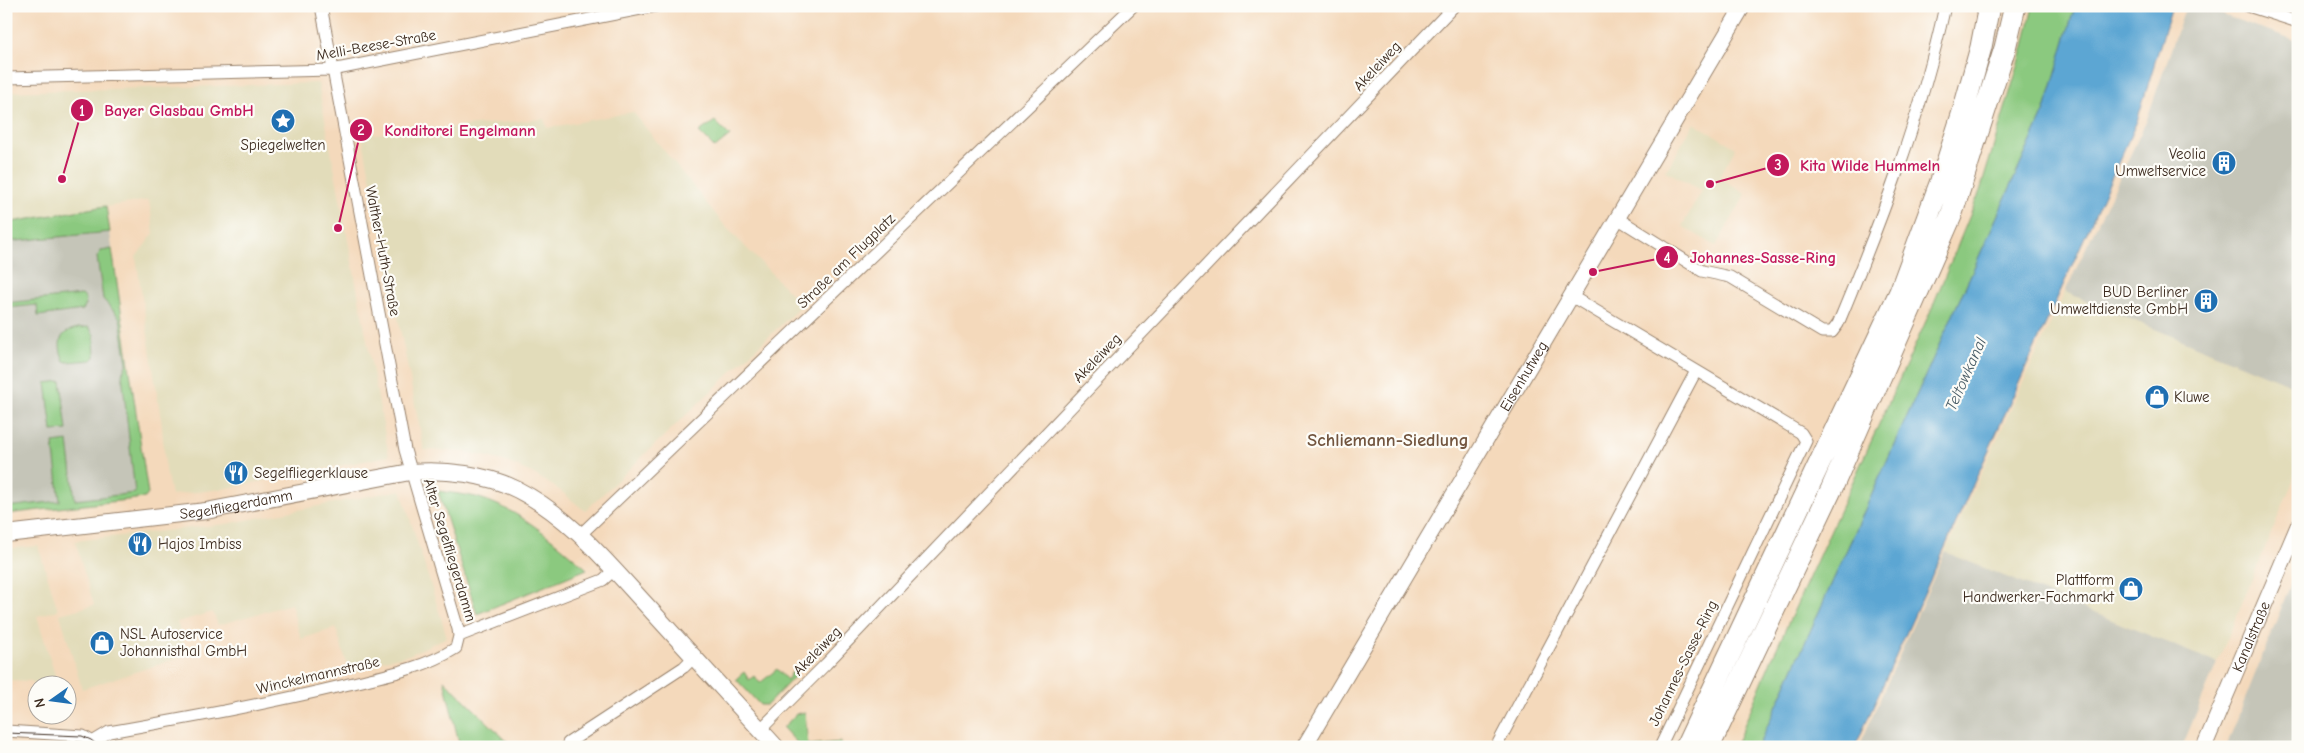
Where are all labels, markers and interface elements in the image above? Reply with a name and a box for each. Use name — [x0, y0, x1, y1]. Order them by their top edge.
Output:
street label: Melli-Beese-Straße — [315, 25, 438, 64]
street label: Akeleiweg — [1349, 37, 1405, 95]
callout: Bayer Glasbau GmbH — [69, 95, 264, 126]
text: 1 — [79, 102, 85, 120]
text: Bayer Glasbau GmbH — [104, 102, 254, 120]
place icon: Spiegelwelten — [270, 108, 296, 134]
callout: Konditorei Engelmann — [349, 115, 545, 146]
text: 2 — [357, 121, 365, 139]
text: Konditorei Engelmann — [384, 122, 536, 140]
place label: Spiegelwelten — [240, 136, 326, 154]
place label: Veolia Umweltservice — [2115, 145, 2206, 180]
callout: Kita Wilde Hummeln — [1765, 149, 1950, 180]
building icon: Veolia Umweltservice — [2211, 150, 2237, 176]
text: 3 — [1774, 156, 1782, 174]
text: Kita Wilde Hummeln — [1800, 157, 1940, 175]
street label: Walther-Huth-Straße — [362, 184, 405, 318]
street label: Straße am Flugplatz — [793, 209, 899, 312]
callout: Johannes-Sasse-Ring — [1654, 242, 1846, 273]
text: 4 — [1663, 249, 1671, 267]
text: Johannes-Sasse-Ring — [1690, 249, 1836, 267]
place label: BUD Berliner Umweltdienste GmbH — [2050, 283, 2188, 318]
building icon: BUD Berliner Umweltdienste GmbH — [2193, 288, 2219, 314]
street label: Akeleiweg — [1069, 330, 1125, 386]
water label: Teltowkanal — [1942, 335, 1990, 414]
street label: Eisenhutweg — [1496, 338, 1551, 415]
shop icon: Kluwe — [2144, 384, 2170, 410]
place label: Kluwe — [2174, 388, 2210, 406]
district label: Schliemann-Siedlung — [1307, 430, 1469, 451]
restaurant icon: Segelfliegerklause — [223, 460, 249, 486]
place label: Segelfliegerklause — [254, 464, 369, 482]
street label: Alter Segelfliegerdamm — [420, 476, 480, 624]
street label: Segelfliegerdamm — [179, 486, 294, 523]
restaurant icon: Hajos Imbiss — [127, 531, 153, 557]
place label: Hajos Imbiss — [158, 535, 241, 553]
place label: Plattform Handwerker-Fachmarkt — [1963, 571, 2115, 606]
shop icon: Plattform Handwerker-Fachmarkt — [2118, 576, 2144, 602]
street label: Johannes-Sasse-Ring — [1645, 597, 1721, 729]
street label: Kanalstraße — [2228, 598, 2274, 675]
street label: Akeleiweg — [789, 623, 845, 679]
place label: NSL Autoservice Johannisthal GmbH — [120, 625, 247, 660]
shop icon: NSL Autoservice Johannisthal GmbH — [89, 630, 115, 656]
street label: Winckelmannstraße — [255, 652, 382, 698]
north arrow — [28, 676, 78, 726]
text: N — [31, 697, 49, 710]

